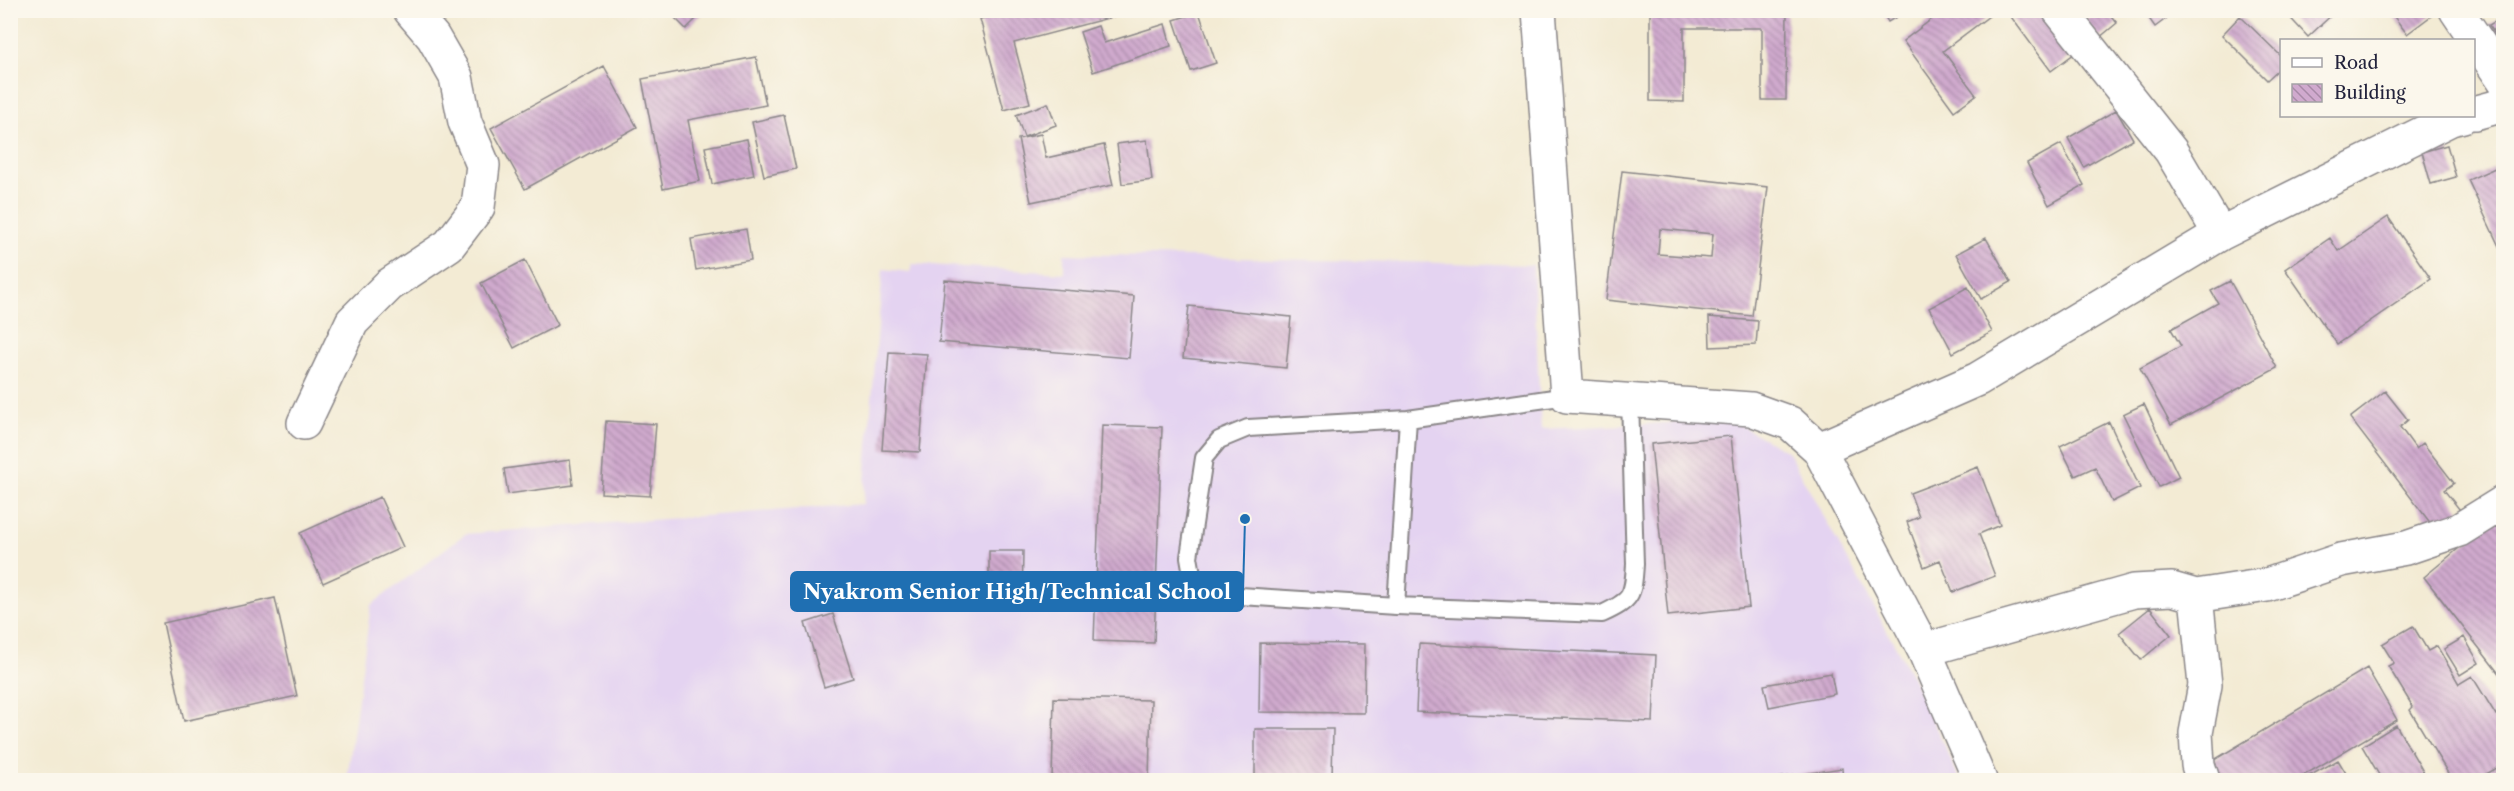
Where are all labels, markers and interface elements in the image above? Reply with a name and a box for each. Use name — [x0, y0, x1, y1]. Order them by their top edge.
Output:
legend — [2280, 39, 2475, 117]
text: Road — [2334, 52, 2379, 74]
text: Building — [2334, 82, 2406, 104]
callout: Nyakrom Senior High/Technical School — [791, 572, 1243, 611]
text: Nyakrom Senior High/Technical School — [803, 579, 1231, 604]

